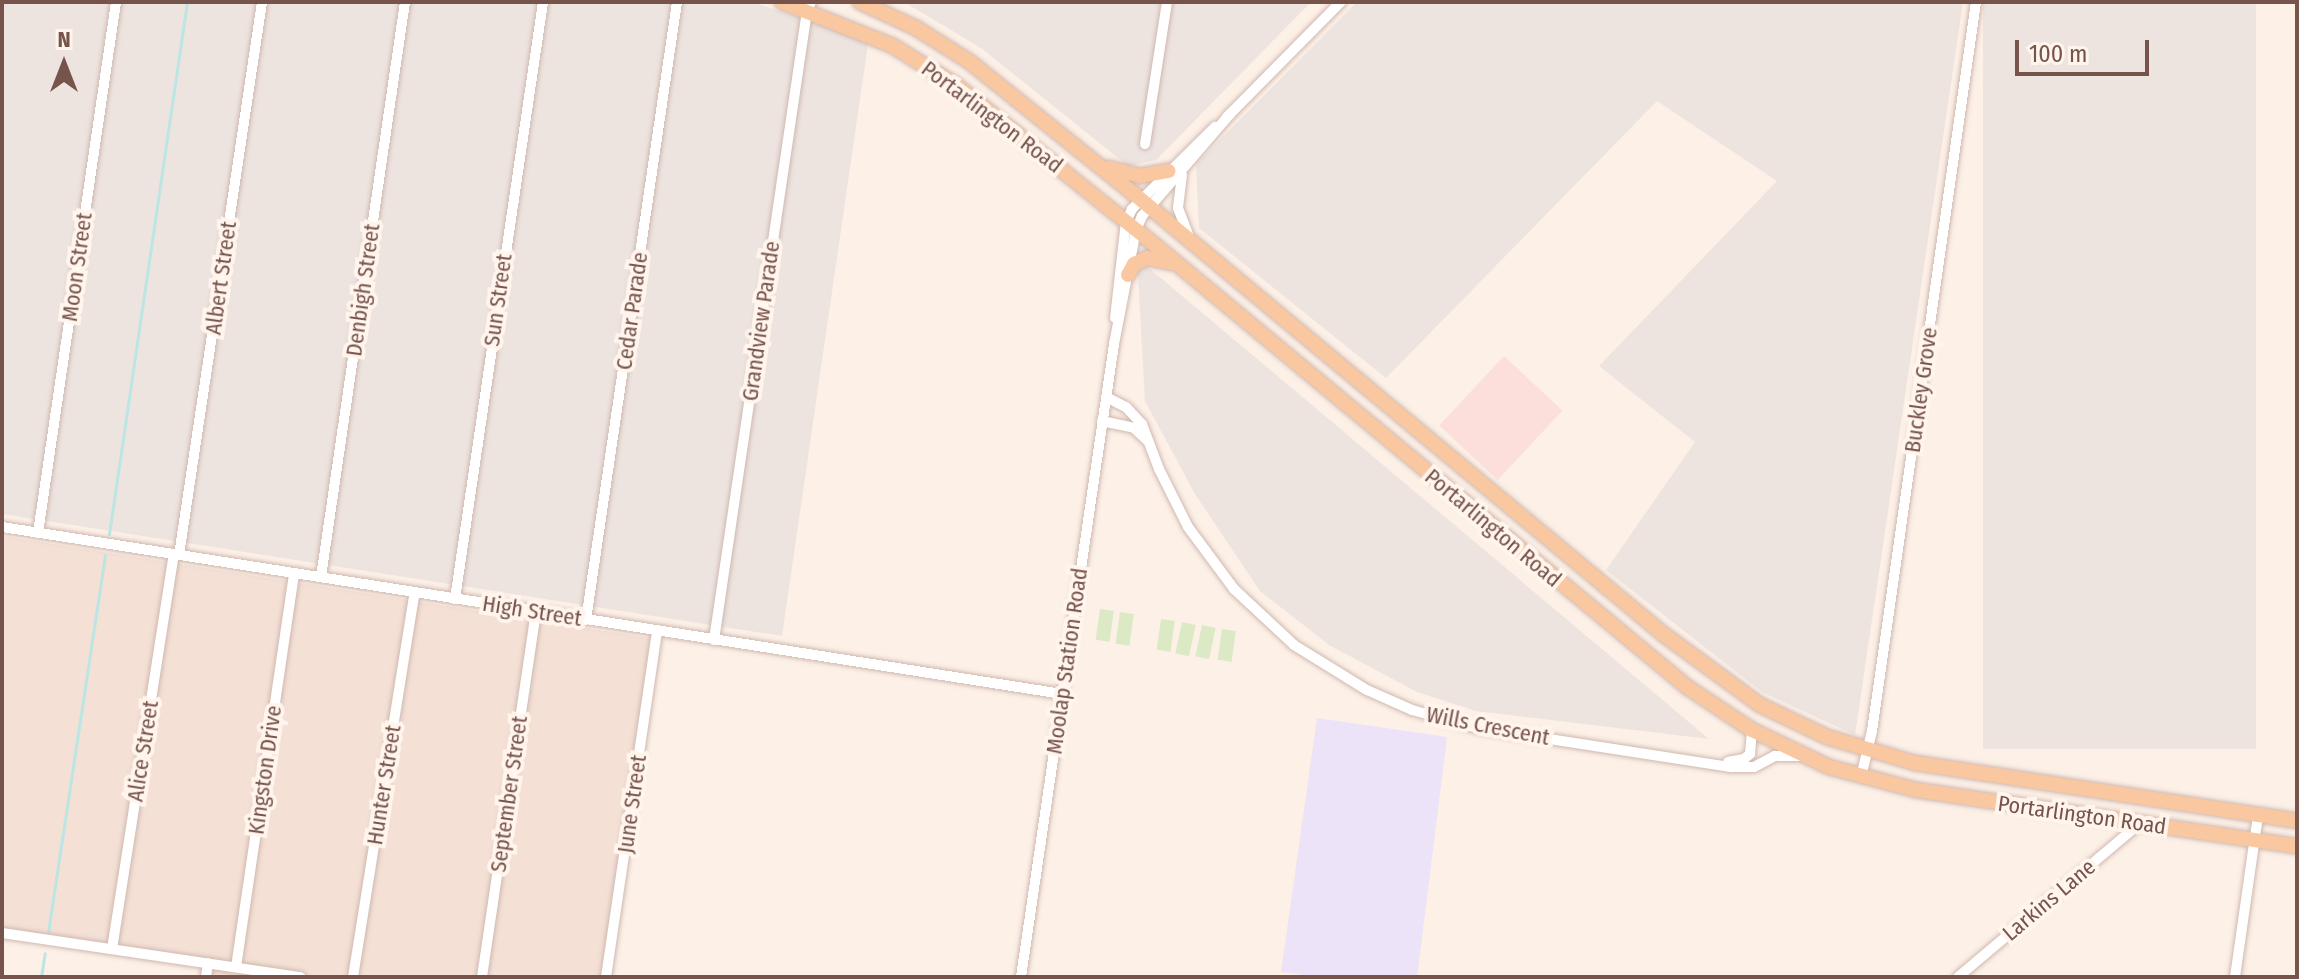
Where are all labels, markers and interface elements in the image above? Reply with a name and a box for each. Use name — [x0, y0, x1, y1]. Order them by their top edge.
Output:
north arrow — [24, 24, 104, 104]
scale bar — [2019, 24, 2153, 74]
text: N — [57, 26, 71, 53]
text: 100 m — [2029, 40, 2087, 68]
street label: Portarlington Road — [916, 55, 1068, 179]
street label: Moon Street — [56, 211, 98, 323]
street label: Albert Street — [200, 220, 242, 336]
street label: Denbigh Street — [341, 222, 385, 358]
street label: Grandview Parade — [737, 239, 785, 403]
street label: Cedar Parade — [611, 250, 653, 372]
street label: Sun Street — [478, 252, 518, 348]
street label: Buckley Grove — [1899, 326, 1943, 454]
street label: Portarlington Road — [1420, 463, 1566, 593]
street label: Moolap Station Road — [1041, 566, 1093, 756]
street label: High Street — [481, 590, 583, 632]
street label: Alice Street — [122, 699, 164, 803]
street label: Wills Crescent — [1424, 701, 1552, 751]
street label: Kingston Drive — [243, 704, 287, 836]
street label: September Street — [485, 714, 533, 874]
street label: Hunter Street — [361, 723, 407, 847]
street label: June Street — [612, 753, 652, 855]
street label: Portarlington Road — [1996, 790, 2168, 840]
street label: Larkins Lane — [1997, 854, 2101, 946]

